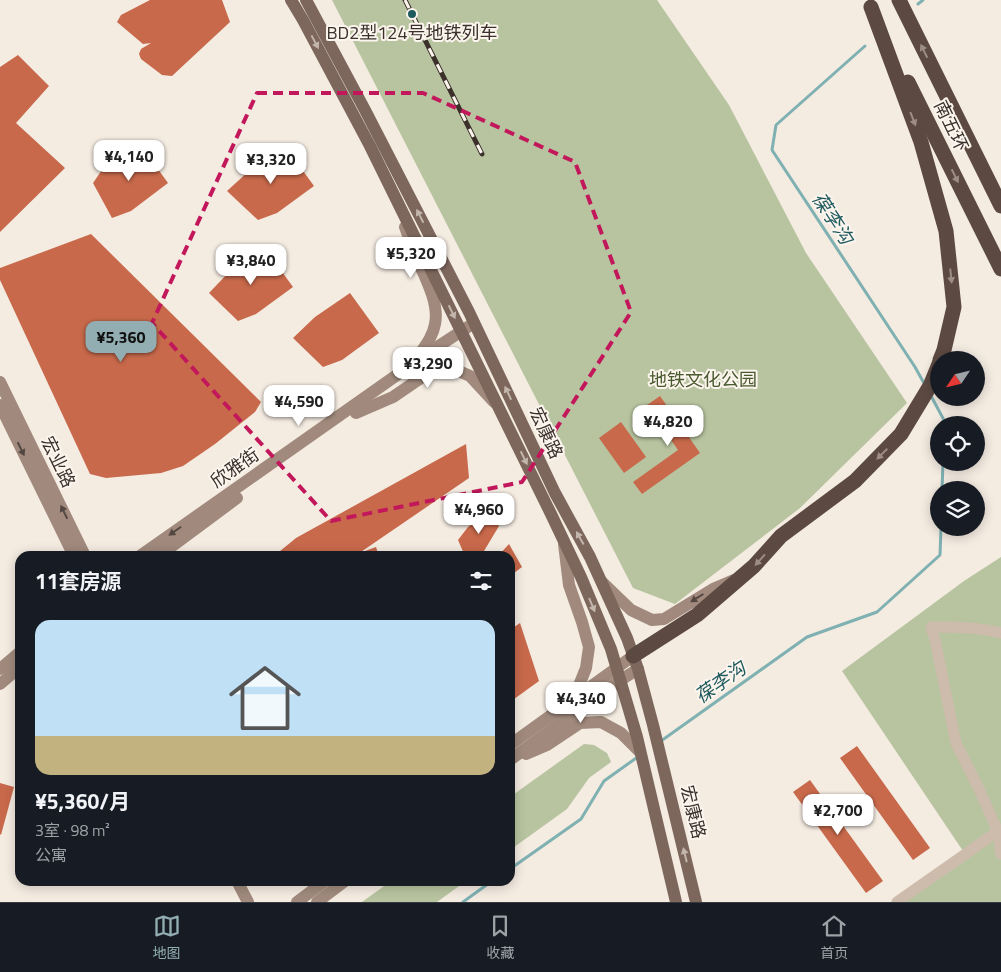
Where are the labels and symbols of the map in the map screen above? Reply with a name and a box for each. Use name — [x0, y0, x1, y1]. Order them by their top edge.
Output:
marker: BD2型124号地铁列车 — [406, 8, 418, 20]
place label: BD2型124号地铁列车 — [326, 19, 498, 46]
one-way arrow — [311, 35, 319, 50]
one-way arrow — [920, 44, 928, 59]
street label: 南五环 — [927, 96, 975, 156]
one-way arrow — [909, 111, 917, 126]
pin: ¥4,140 — [88, 140, 170, 182]
pin: ¥3,320 — [230, 142, 312, 185]
one-way arrow — [951, 169, 959, 184]
water label: 葆李沟 — [806, 186, 862, 251]
one-way arrow — [416, 209, 424, 224]
pin: ¥5,320 — [370, 236, 452, 279]
pin: ¥3,840 — [210, 244, 292, 286]
one-way arrow — [947, 268, 955, 284]
one-way arrow — [448, 305, 456, 319]
pin: ¥5,360 — [80, 320, 162, 363]
pin: ¥3,290 — [387, 346, 469, 389]
north arrow — [930, 351, 985, 406]
park label: 地铁文化公园 — [649, 366, 757, 393]
pin: ¥4,590 — [258, 384, 340, 427]
one-way arrow — [503, 386, 511, 400]
street label: 宏康路 — [523, 403, 570, 463]
pin: ¥4,820 — [627, 404, 709, 447]
street label: 宏业路 — [34, 432, 82, 492]
street label: 欣雅街 — [205, 441, 265, 494]
one-way arrow — [18, 442, 26, 456]
one-way arrow — [876, 448, 888, 460]
one-way arrow — [520, 451, 528, 465]
pin: ¥4,960 — [438, 492, 520, 535]
one-way arrow — [60, 505, 68, 520]
one-way arrow — [169, 526, 182, 536]
one-way arrow — [576, 531, 584, 546]
one-way arrow — [754, 554, 765, 567]
one-way arrow — [691, 594, 704, 603]
one-way arrow — [589, 598, 597, 612]
water label: 葆李沟 — [688, 652, 753, 710]
pin: ¥4,340 — [540, 682, 622, 724]
street label: 宏康路 — [674, 782, 713, 841]
pin: ¥2,700 — [797, 794, 879, 836]
one-way arrow — [681, 847, 689, 862]

